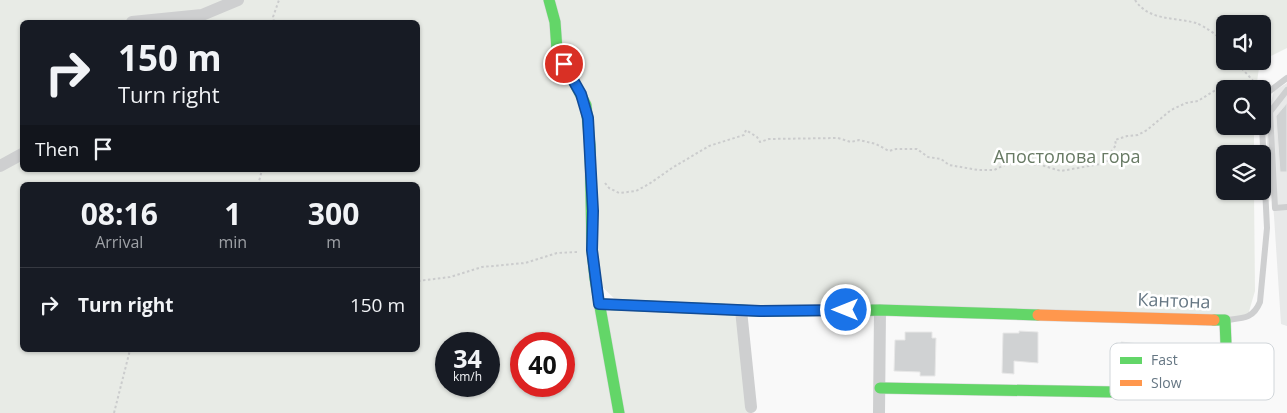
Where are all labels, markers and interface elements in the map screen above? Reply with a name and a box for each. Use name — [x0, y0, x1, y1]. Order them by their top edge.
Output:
map controls — [1216, 15, 1271, 200]
button: sound — [1216, 15, 1271, 70]
text: 150 m — [118, 34, 222, 81]
icon: right — [35, 40, 100, 105]
pin — [543, 43, 585, 85]
icon: arrive — [550, 50, 578, 78]
text: Turn right — [118, 79, 220, 109]
button: search — [1216, 80, 1271, 135]
icon: arrive — [89, 135, 117, 163]
text: Then — [35, 136, 79, 162]
park label: Апостолова гора — [993, 144, 1141, 168]
button: layers — [1216, 145, 1271, 200]
text: 08:16 — [81, 193, 158, 234]
text: 1 — [224, 193, 241, 234]
text: 300 — [308, 193, 359, 234]
text: Arrival — [95, 231, 143, 253]
text: min — [219, 231, 247, 253]
text: m — [326, 231, 341, 253]
position arrow — [819, 283, 871, 335]
street label: Кантона — [1137, 287, 1211, 313]
icon: right — [35, 291, 63, 319]
text: Turn right — [78, 292, 173, 318]
text: 150 m — [350, 292, 405, 318]
speed limit sign: 40 — [510, 332, 575, 397]
text: 34 — [453, 341, 482, 375]
legend — [1110, 343, 1274, 400]
text: Fast — [1151, 350, 1178, 369]
text: km/h — [453, 368, 482, 385]
text: Slow — [1151, 373, 1182, 392]

